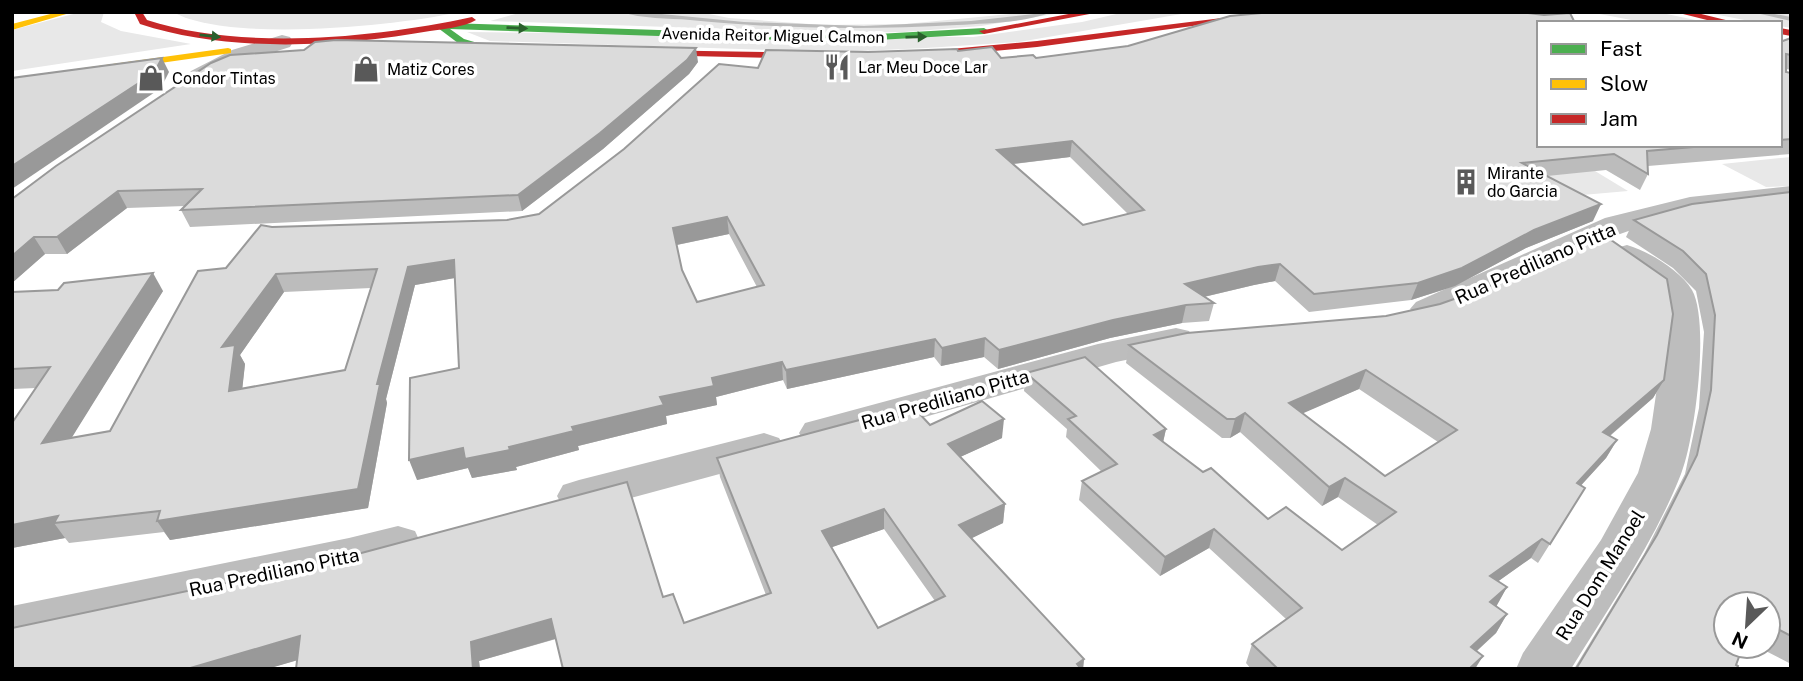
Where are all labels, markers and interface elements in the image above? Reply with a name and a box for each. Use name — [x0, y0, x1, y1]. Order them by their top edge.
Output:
legend — [1537, 21, 1782, 147]
one-way arrow — [506, 23, 528, 34]
street label: Avenida Reitor Miguel Calmon — [661, 24, 885, 47]
one-way arrow — [199, 31, 221, 42]
one-way arrow — [905, 31, 927, 43]
text: Fast — [1600, 36, 1642, 61]
restaurant icon: Lar Meu Doce Lar — [822, 52, 852, 82]
shop icon: Matiz Cores — [351, 54, 381, 84]
place label: Lar Meu Doce Lar — [858, 58, 988, 77]
place label: Matiz Cores — [387, 60, 475, 79]
shop icon: Condor Tintas — [136, 63, 166, 93]
place label: Condor Tintas — [172, 69, 276, 88]
text: Slow — [1600, 71, 1648, 96]
text: Jam — [1600, 106, 1638, 131]
place label: Mirante do Garcia — [1487, 164, 1557, 201]
building icon: Mirante do Garcia — [1451, 167, 1481, 197]
street label: Rua Prediliano Pitta — [1451, 218, 1619, 308]
street label: Rua Prediliano Pitta — [859, 365, 1031, 433]
street label: Rua Dom Manoel — [1551, 506, 1649, 644]
street label: Rua Prediliano Pitta — [187, 543, 361, 601]
north arrow — [1712, 590, 1782, 660]
text: N — [1728, 627, 1751, 654]

